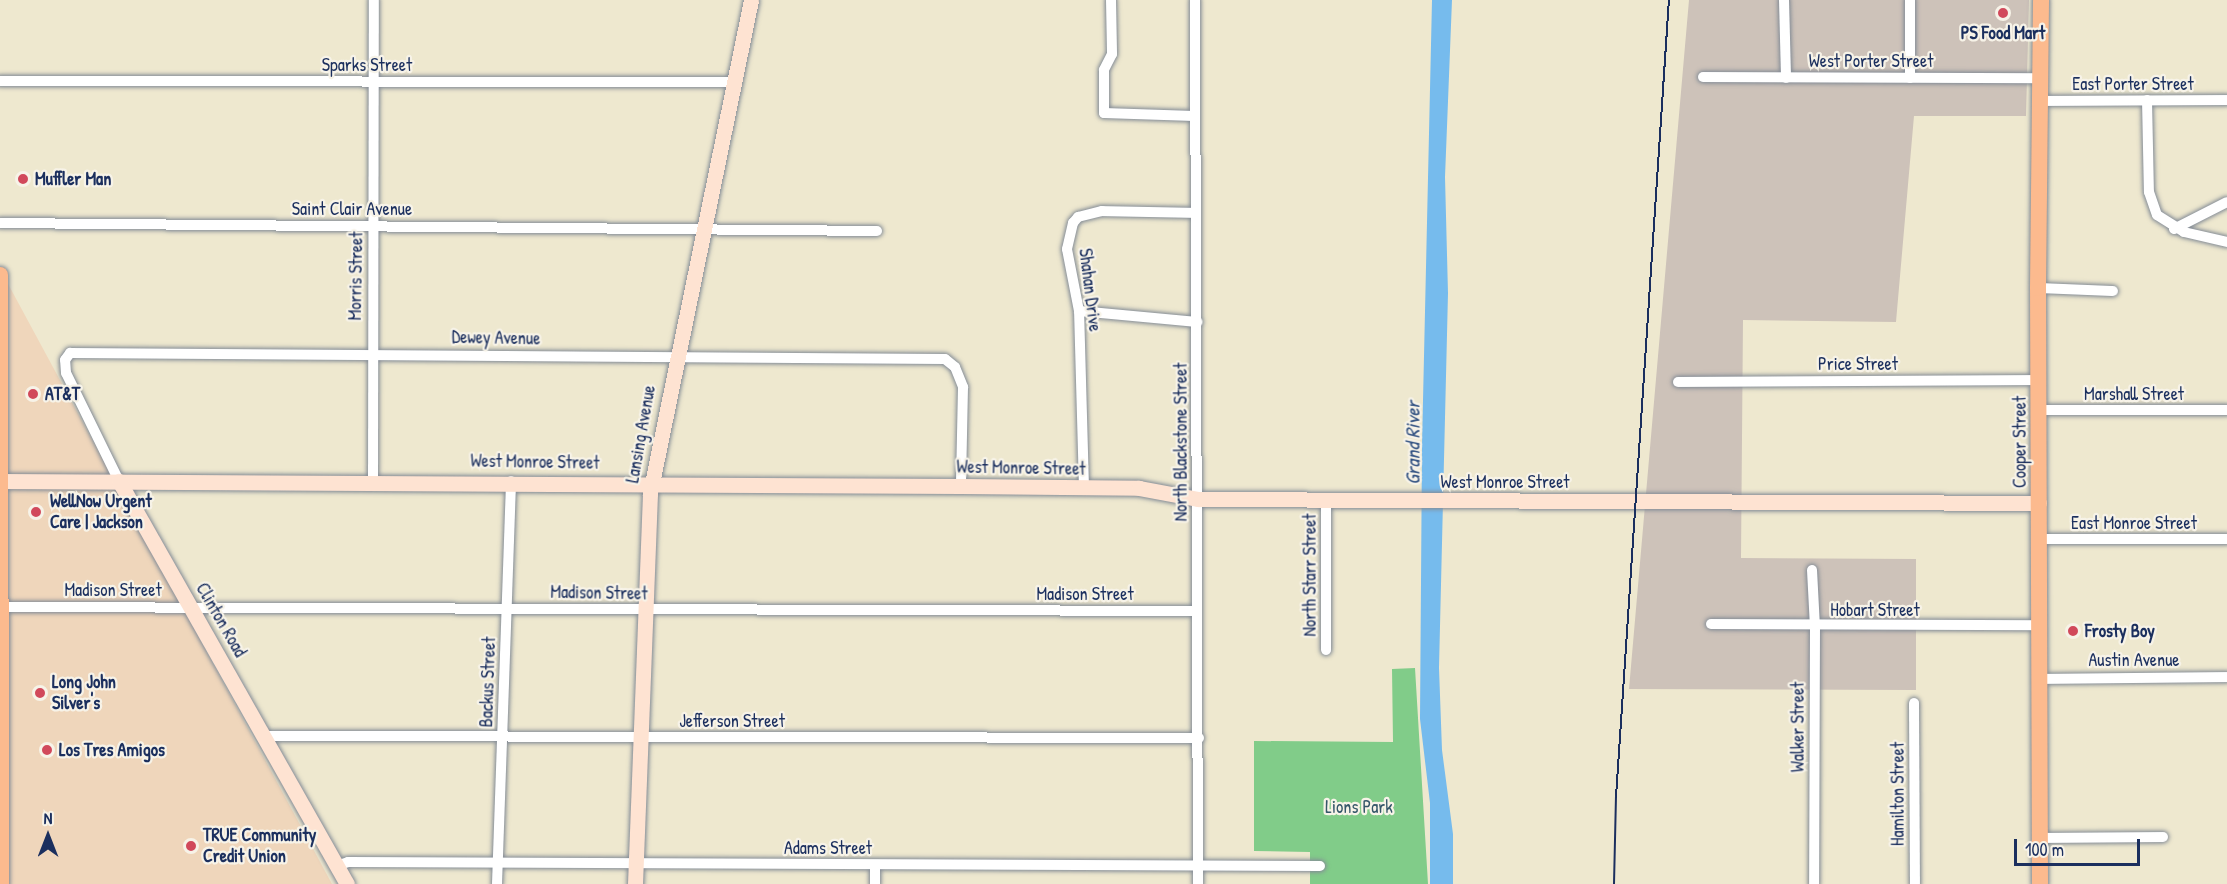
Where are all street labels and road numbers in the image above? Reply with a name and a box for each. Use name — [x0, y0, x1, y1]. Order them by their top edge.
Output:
street label: West Porter Street — [1809, 50, 1933, 72]
street label: Sparks Street — [322, 54, 412, 76]
street label: East Porter Street — [2072, 73, 2194, 95]
street label: Saint Clair Avenue — [292, 198, 412, 220]
street label: Morris Street — [344, 231, 368, 321]
street label: Shahan Drive — [1074, 247, 1106, 333]
street label: Dewey Avenue — [452, 326, 540, 350]
street label: Price Street — [1818, 353, 1898, 375]
street label: North Blackstone Street — [1170, 363, 1192, 521]
street label: Lansing Avenue — [622, 383, 660, 485]
street label: Marshall Street — [2084, 383, 2184, 405]
street label: Cooper Street — [2009, 396, 2031, 488]
street label: West Monroe Street — [470, 450, 600, 474]
street label: West Monroe Street — [956, 456, 1086, 480]
street label: West Monroe Street — [1440, 471, 1570, 493]
street label: East Monroe Street — [2071, 512, 2197, 534]
street label: North Starr Street — [1299, 513, 1321, 637]
street label: Madison Street — [64, 579, 162, 601]
street label: Clinton Road — [191, 579, 251, 661]
street label: Madison Street — [550, 581, 648, 605]
street label: Madison Street — [1036, 583, 1134, 605]
street label: Hobart Street — [1830, 599, 1920, 621]
street label: Backus Street — [476, 636, 500, 728]
street label: Austin Avenue — [2088, 649, 2180, 671]
street label: Walker Street — [1787, 682, 1809, 772]
street label: Jefferson Street — [679, 710, 785, 732]
street label: Hamilton Street — [1887, 742, 1909, 846]
street label: Adams Street — [784, 837, 872, 859]

